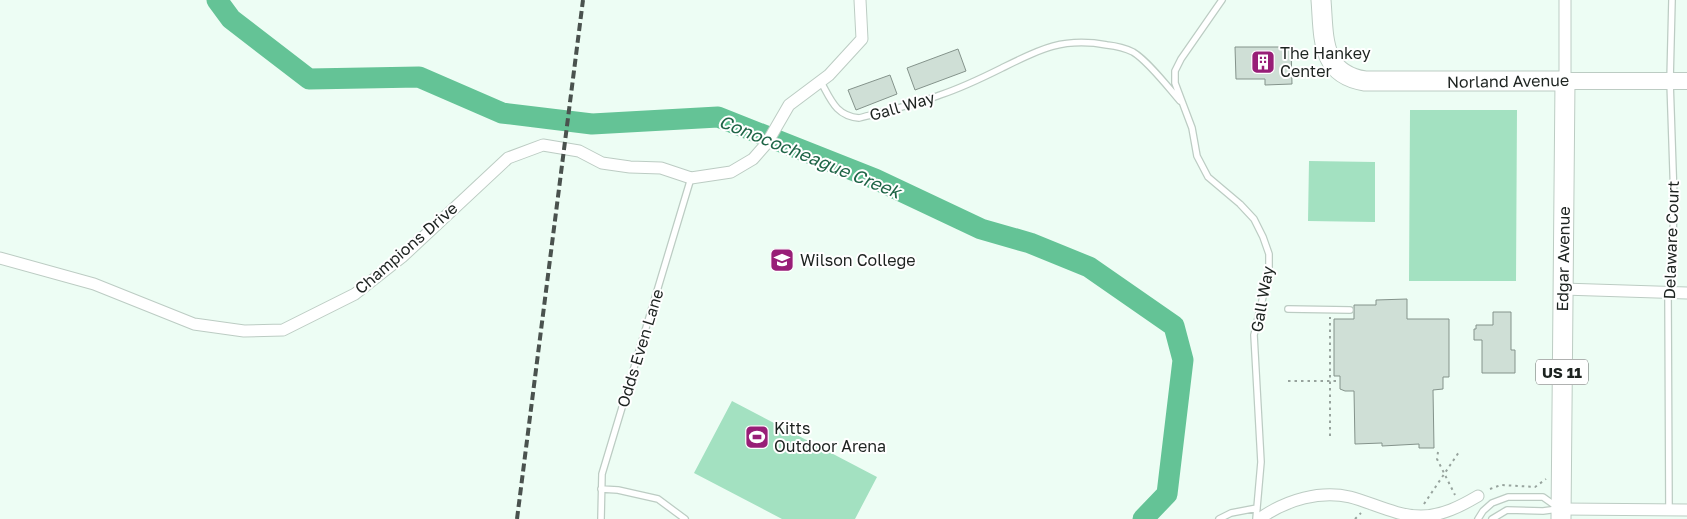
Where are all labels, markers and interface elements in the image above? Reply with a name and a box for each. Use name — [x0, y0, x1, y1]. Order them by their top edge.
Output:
place label: The Hankey Center — [1280, 43, 1371, 81]
building icon: The Hankey Center — [1250, 49, 1276, 75]
street label: Norland Avenue — [1447, 70, 1569, 92]
street label: Gall Way — [867, 87, 937, 125]
water label: Conococheague Creek — [716, 109, 906, 203]
street label: Delaware Court — [1659, 180, 1683, 300]
street label: Champions Drive — [351, 198, 461, 298]
street label: Edgar Avenue — [1552, 206, 1574, 312]
school or university icon: Wilson College — [769, 247, 795, 273]
place label: Wilson College — [800, 250, 916, 270]
street label: Gall Way — [1246, 264, 1278, 334]
street label: Odds Even Lane — [612, 286, 668, 410]
road number: US 11 — [1536, 360, 1588, 384]
place label: Kitts Outdoor Arena — [774, 418, 886, 456]
sports icon: Kitts Outdoor Arena — [744, 424, 770, 450]

